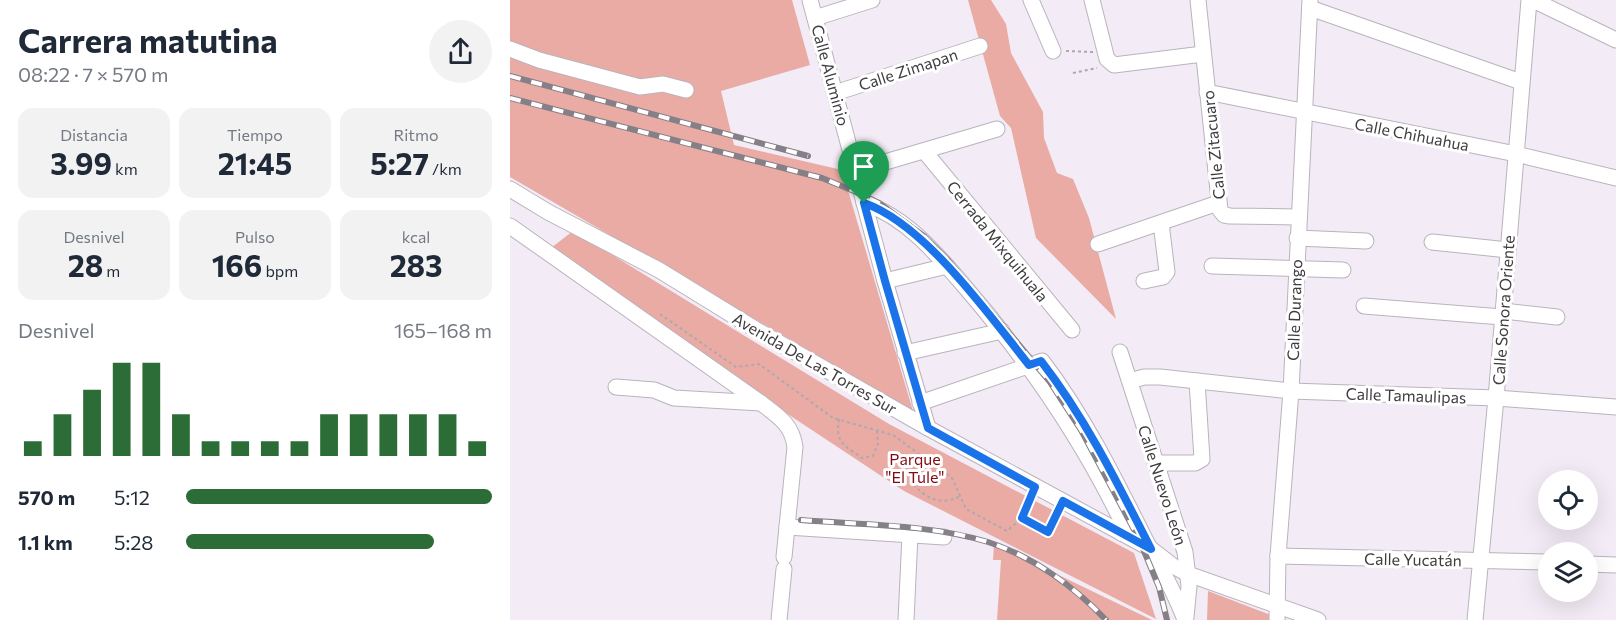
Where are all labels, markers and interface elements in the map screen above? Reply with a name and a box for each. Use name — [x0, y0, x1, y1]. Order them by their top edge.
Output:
text: Carrera matutina — [18, 19, 278, 60]
button: share — [429, 20, 492, 83]
street label: Calle Aluminio — [808, 22, 854, 128]
street label: Calle Zimapan — [856, 44, 960, 94]
text: 08:22 · 7 × 570 m — [18, 62, 168, 86]
street label: Calle Zitacuaro — [1198, 89, 1228, 201]
street label: Calle Chihuahua — [1353, 114, 1471, 154]
text: Distancia — [60, 125, 128, 144]
text: Tiempo — [227, 125, 283, 144]
text: Ritmo — [394, 125, 438, 144]
pin — [838, 141, 889, 203]
text: 3.99 — [50, 144, 112, 181]
text: 21:45 — [218, 144, 292, 181]
text: 5:27 — [370, 144, 429, 181]
icon: arrive — [847, 150, 880, 183]
text: km — [112, 159, 138, 178]
text: /km — [429, 159, 462, 178]
street label: Cerrada Mixquihuala — [943, 177, 1053, 305]
text: Desnivel — [63, 227, 125, 246]
text: Pulso — [235, 227, 275, 246]
text: kcal — [402, 227, 430, 246]
street label: Calle Sonora Oriente — [1488, 234, 1518, 386]
text: 28 — [68, 246, 103, 283]
text: 166 — [212, 246, 262, 283]
text: 283 — [390, 246, 442, 283]
street label: Calle Durango — [1283, 259, 1305, 361]
text: m — [103, 261, 120, 280]
text: bpm — [262, 261, 298, 280]
street label: Avenida De Las Torres Sur — [729, 308, 901, 418]
text: Desnivel — [18, 318, 95, 342]
text: 165–168 m — [394, 318, 492, 342]
street label: Calle Tamaulipas — [1345, 383, 1467, 407]
street label: Calle Nuevo León — [1135, 423, 1191, 547]
park label: Parque "El Tule" — [886, 449, 944, 486]
map controls — [1538, 470, 1598, 602]
button: locate — [1538, 470, 1598, 530]
text: 570 m — [18, 485, 75, 509]
text: 5:12 — [114, 485, 150, 509]
text: 1.1 km — [18, 530, 73, 554]
text: 5:28 — [114, 530, 153, 554]
button: layers — [1538, 542, 1598, 602]
street label: Calle Yucatán — [1364, 549, 1462, 569]

